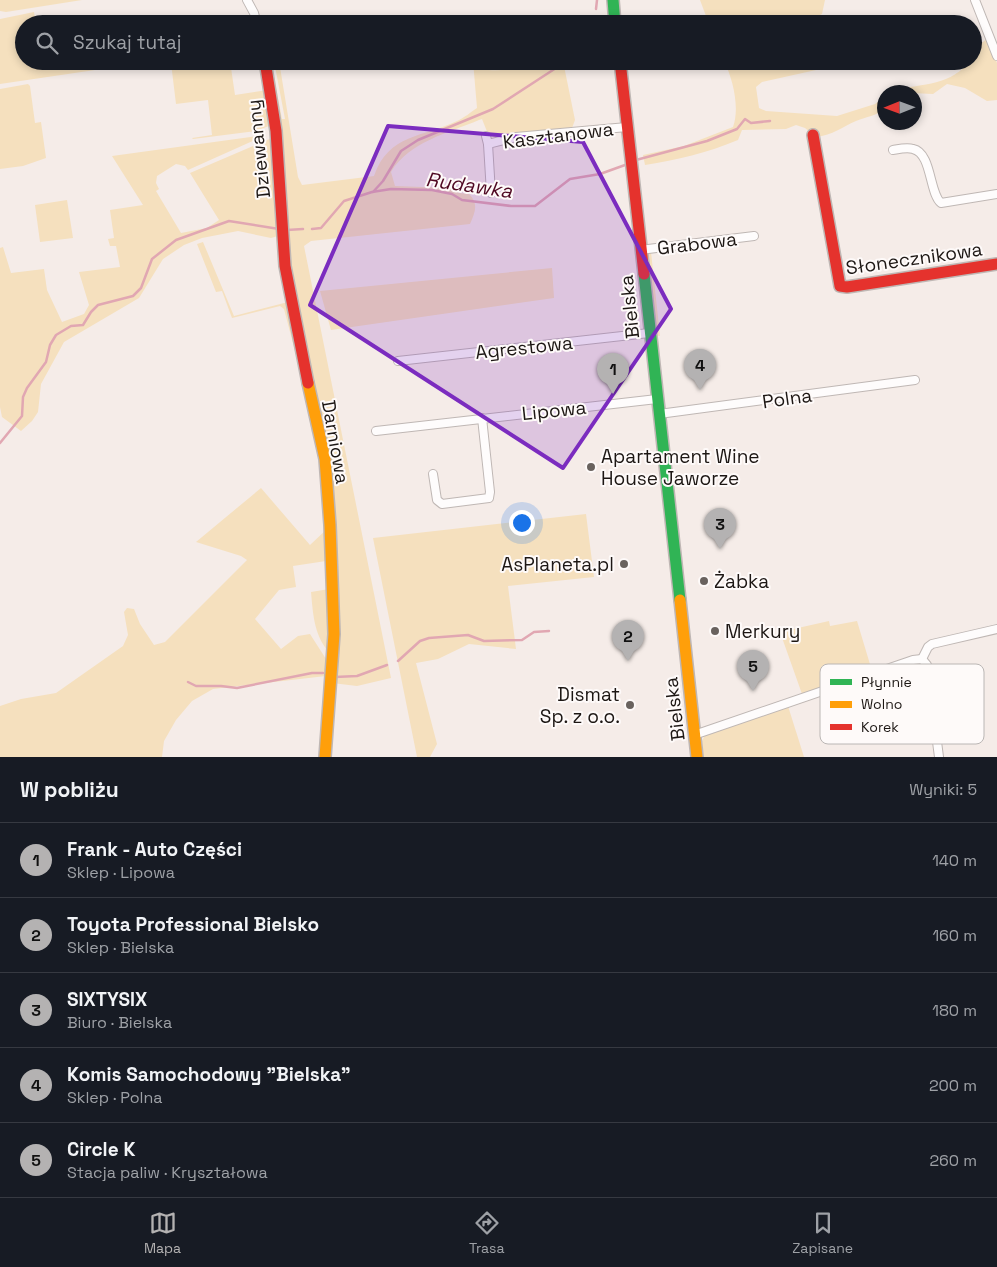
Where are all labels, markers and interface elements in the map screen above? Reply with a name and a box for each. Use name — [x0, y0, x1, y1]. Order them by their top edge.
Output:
search box — [15, 15, 982, 70]
icon: search — [33, 29, 61, 57]
text: Szukaj tutaj — [73, 30, 181, 55]
north arrow — [877, 85, 922, 130]
street label: Dziewanny — [241, 98, 276, 199]
street label: Kasztanowa — [501, 116, 615, 155]
water label: Rudawka — [424, 166, 514, 204]
street label: Grabowa — [656, 226, 738, 261]
street label: Słonecznikowa — [844, 237, 984, 280]
street label: Bielska — [614, 274, 645, 340]
street label: Agrestowa — [474, 330, 574, 365]
pin: 4 — [684, 349, 716, 390]
pin: 1 — [597, 353, 629, 394]
street label: Polna — [761, 383, 814, 414]
street label: Lipowa — [521, 395, 588, 426]
street label: Darniowa — [316, 398, 355, 486]
place label: Apartament Wine House Jaworze — [601, 444, 760, 491]
marker: Apartament Wine House Jaworze — [585, 461, 597, 473]
pin: 3 — [704, 508, 736, 549]
your location — [509, 510, 535, 536]
place label: AsPlaneta.pl — [501, 552, 614, 577]
marker: AsPlaneta.pl — [618, 558, 630, 570]
place label: Żabka — [714, 569, 769, 594]
marker: Żabka — [698, 575, 710, 587]
place label: Merkury — [725, 619, 801, 644]
pin: 2 — [612, 620, 644, 661]
marker: Merkury — [709, 625, 721, 637]
pin: 5 — [737, 650, 769, 691]
legend — [820, 664, 984, 744]
text: Płynnie — [861, 673, 912, 691]
street label: Bielska — [658, 676, 691, 742]
place label: Dismat Sp. z o.o. — [540, 682, 620, 729]
text: Wolno — [861, 695, 902, 713]
marker: Dismat Sp. z o.o. — [624, 699, 636, 711]
text: Korek — [861, 718, 899, 736]
text: W pobliżu — [20, 776, 119, 803]
text: Wyniki: 5 — [909, 779, 977, 800]
text: Frank - Auto Części — [67, 837, 242, 862]
text: 1 — [32, 850, 40, 871]
text: 140 m — [932, 850, 977, 871]
text: Sklep · Lipowa — [67, 862, 175, 883]
text: Toyota Professional Bielsko — [67, 912, 319, 937]
text: 2 — [31, 925, 41, 946]
text: 160 m — [932, 925, 977, 946]
text: Sklep · Bielska — [67, 937, 174, 958]
text: SIXTYSIX — [67, 987, 147, 1012]
text: 3 — [31, 1000, 41, 1021]
text: 180 m — [932, 1000, 977, 1021]
text: Biuro · Bielska — [67, 1012, 172, 1033]
text: Komis Samochodowy "Bielska" — [67, 1062, 351, 1087]
text: 4 — [31, 1075, 41, 1096]
text: 200 m — [929, 1075, 977, 1096]
text: Sklep · Polna — [67, 1087, 163, 1108]
text: Circle K — [67, 1137, 135, 1162]
text: 5 — [31, 1150, 41, 1171]
text: 260 m — [929, 1150, 977, 1171]
text: Stacja paliw · Kryształowa — [67, 1162, 268, 1183]
tab: Mapa — [144, 1209, 181, 1257]
tab: Trasa — [469, 1209, 504, 1257]
tab: Zapisane — [792, 1209, 853, 1257]

